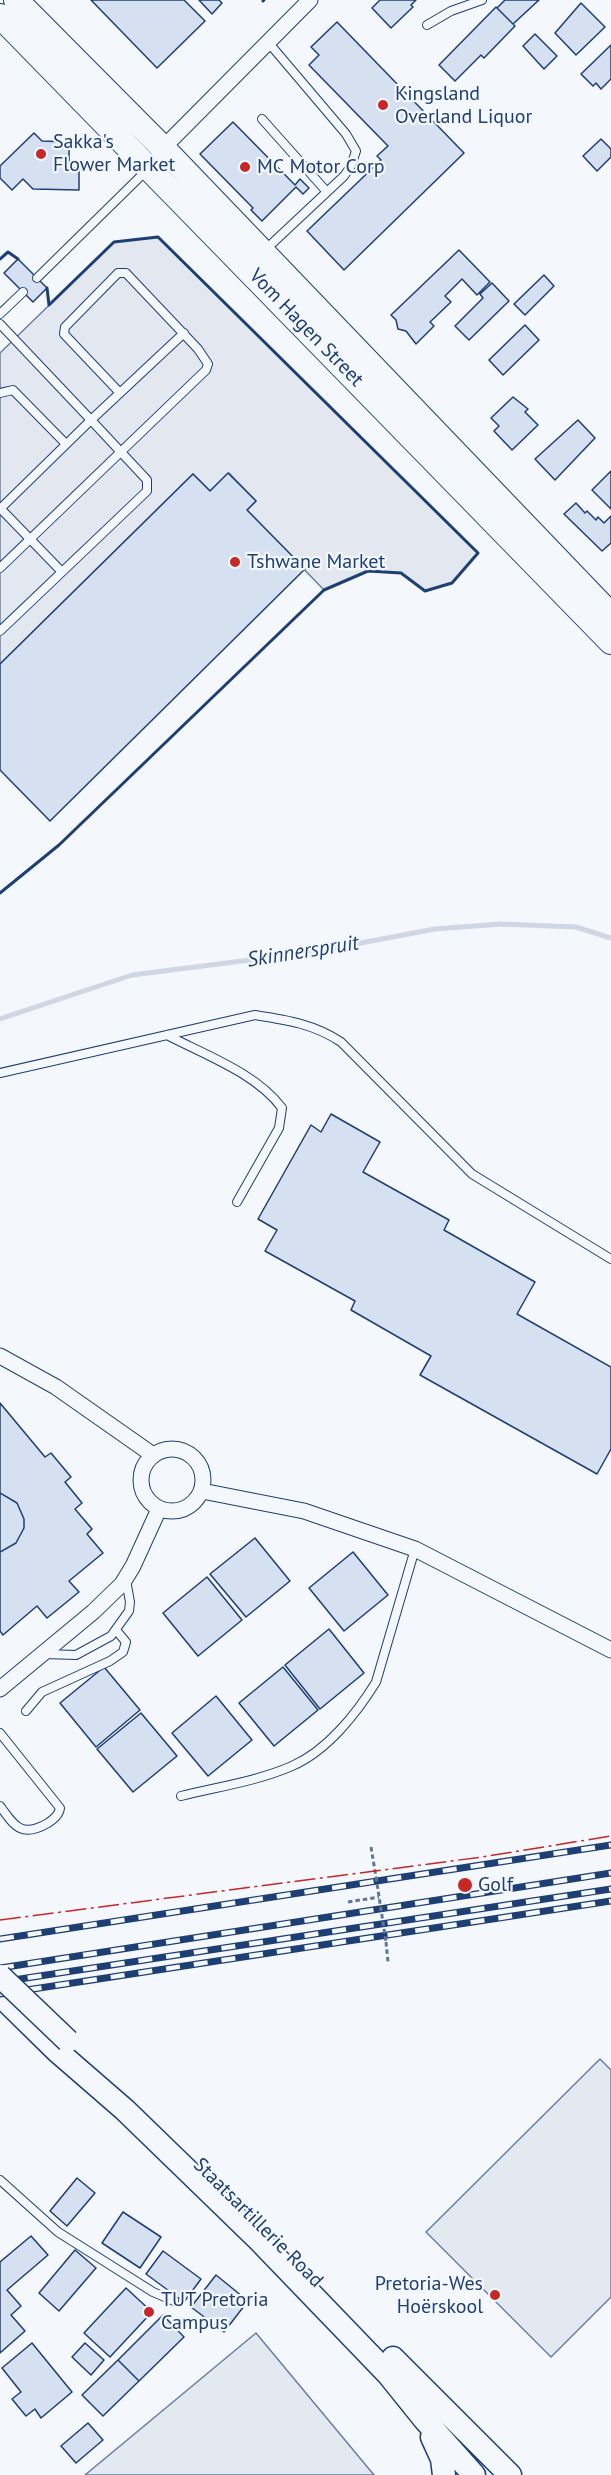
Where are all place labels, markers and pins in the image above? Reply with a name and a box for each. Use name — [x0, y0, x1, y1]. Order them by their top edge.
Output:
place label: Kingsland Overland Liquor — [395, 82, 532, 129]
marker: Kingsland Overland Liquor — [376, 98, 390, 112]
place label: Sakka's Flower Market — [53, 130, 175, 177]
marker: Sakka's Flower Market — [34, 147, 48, 161]
place label: MC Motor Corp — [257, 155, 385, 179]
marker: MC Motor Corp — [238, 160, 252, 174]
place label: Tshwane Market — [247, 550, 385, 574]
marker: Tshwane Market — [228, 555, 242, 569]
place label: Golf — [478, 1873, 513, 1897]
marker: Golf — [456, 1876, 474, 1894]
place label: Pretoria-Wes Hoërskool — [375, 2272, 483, 2319]
place label: TUT Pretoria Campus — [161, 2288, 268, 2335]
marker: Pretoria-Wes Hoërskool — [488, 2288, 502, 2302]
marker: TUT Pretoria Campus — [142, 2305, 156, 2319]

